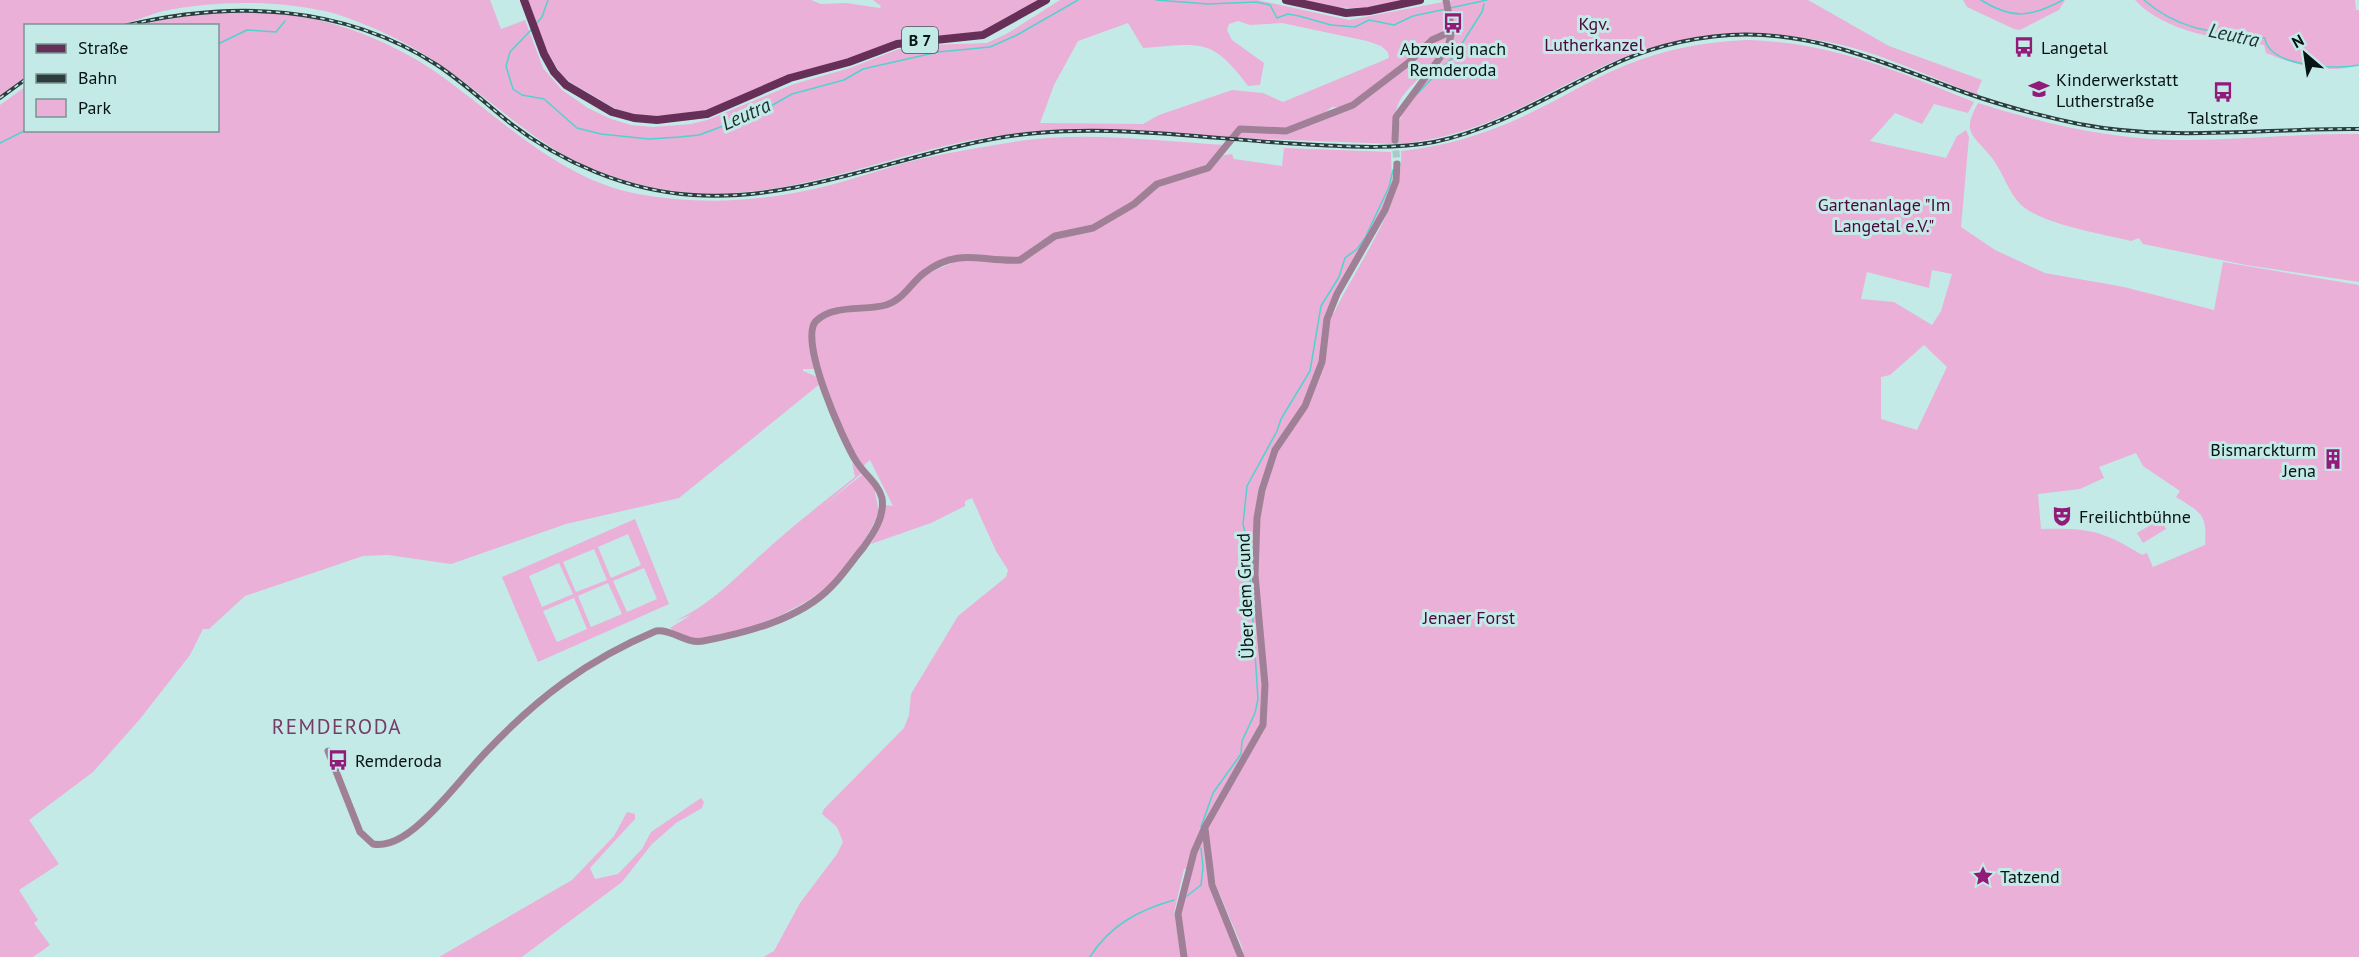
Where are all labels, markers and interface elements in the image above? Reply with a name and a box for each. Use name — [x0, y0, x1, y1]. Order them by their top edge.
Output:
bus stop icon: Abzweig nach Remderoda — [1441, 11, 1465, 35]
park label: Kgv. Lutherkanzel — [1544, 12, 1644, 56]
water label: Leutra — [2206, 17, 2262, 53]
legend — [24, 24, 219, 132]
north arrow — [2275, 24, 2335, 84]
road number: B 7 — [902, 27, 938, 53]
text: N — [2288, 30, 2307, 52]
bus stop icon: Langetal — [2012, 35, 2036, 59]
text: Straße — [78, 36, 129, 59]
place label: Langetal — [2041, 36, 2109, 59]
place label: Abzweig nach Remderoda — [1400, 37, 1506, 81]
text: Bahn — [78, 66, 117, 89]
place label: Kinderwerkstatt Lutherstraße — [2056, 68, 2178, 112]
school or university icon: Kinderwerkstatt Lutherstraße — [2027, 77, 2051, 101]
bus stop icon: Talstraße — [2211, 80, 2235, 104]
water label: Leutra — [717, 92, 775, 136]
text: Park — [78, 96, 111, 119]
place label: Talstraße — [2188, 106, 2258, 129]
park label: Gartenanlage "Im Langetal e.V." — [1818, 193, 1950, 237]
place label: Bismarckturm Jena — [2210, 438, 2316, 482]
building icon: Bismarckturm Jena — [2321, 447, 2345, 471]
theatre icon: Freilichtbühne — [2050, 504, 2074, 528]
place label: Freilichtbühne — [2079, 505, 2191, 528]
street label: Über dem Grund — [1231, 533, 1259, 659]
park label: Jenaer Forst — [1422, 606, 1515, 629]
district label: REMDERODA — [272, 713, 402, 740]
bus stop icon: Remderoda — [326, 748, 350, 772]
place label: Remderoda — [355, 749, 442, 772]
place icon: Tatzend — [1971, 864, 1995, 888]
place label: Tatzend — [2000, 865, 2060, 888]

